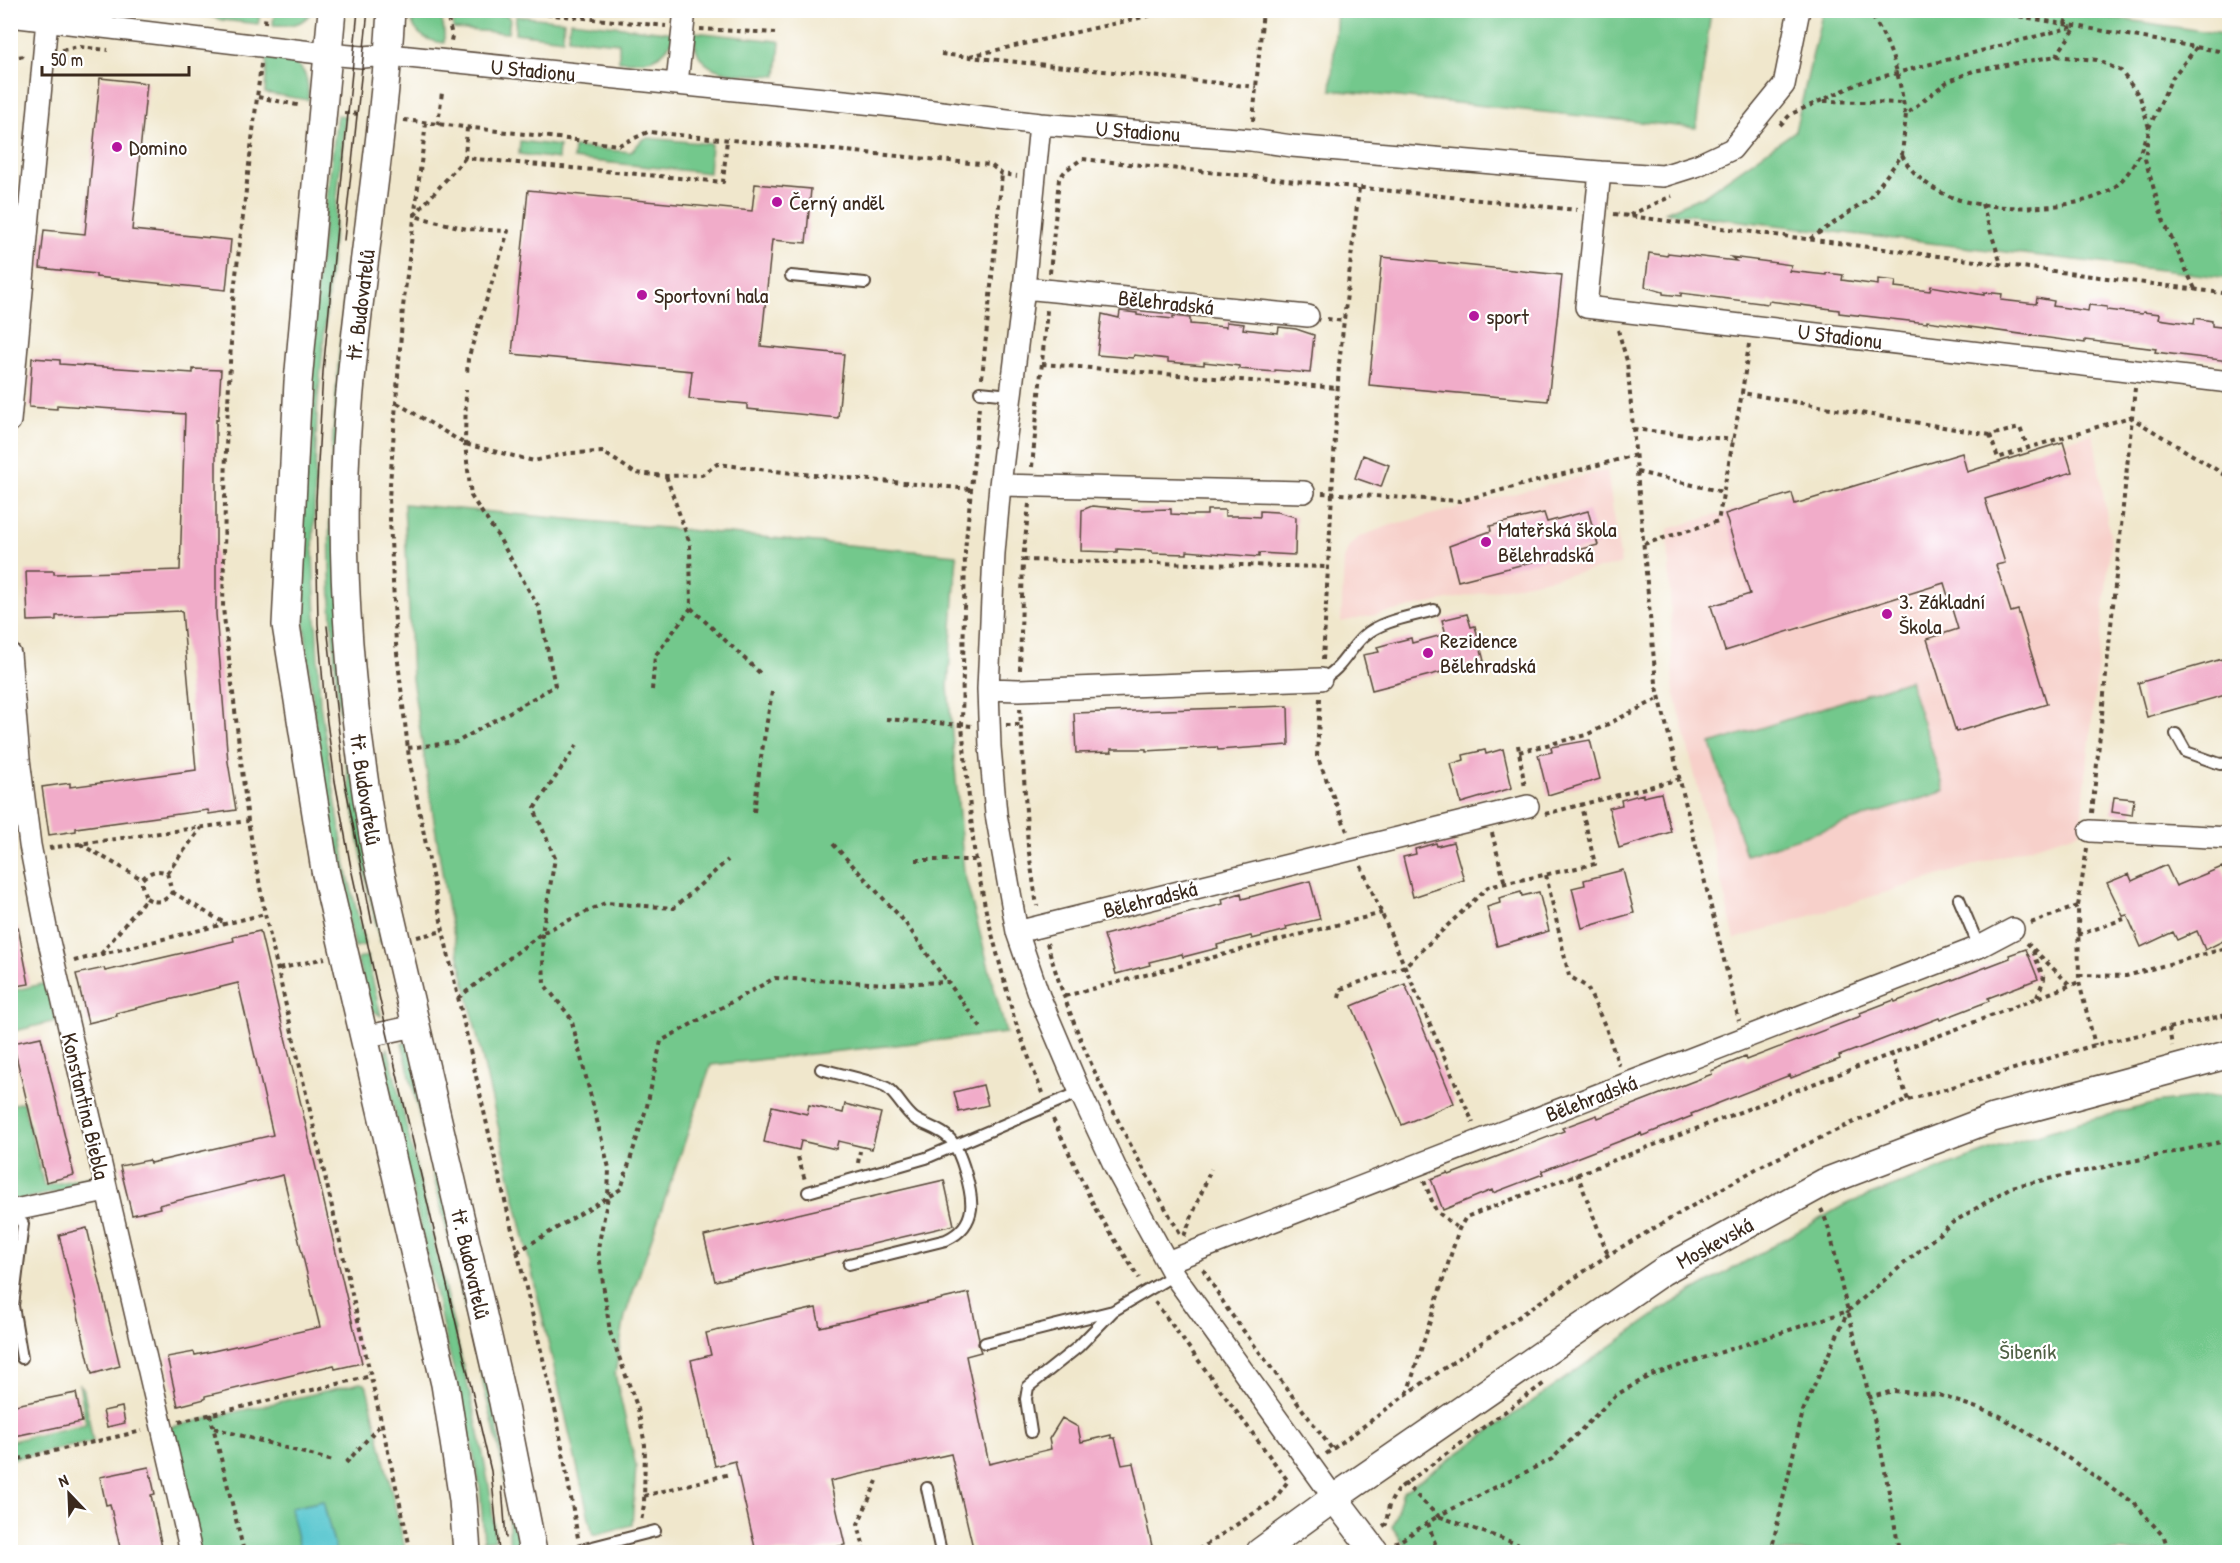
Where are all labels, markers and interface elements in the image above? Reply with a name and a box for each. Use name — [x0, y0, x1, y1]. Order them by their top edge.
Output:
scale bar — [42, 39, 189, 77]
text: 50 m — [51, 47, 83, 72]
street label: U Stadionu — [490, 51, 577, 89]
street label: U Stadionu — [1095, 113, 1181, 149]
place label: Domino — [129, 132, 187, 162]
marker: Domino — [110, 140, 124, 154]
place label: Černý anděl — [789, 187, 884, 217]
marker: Černý anděl — [770, 195, 784, 209]
street label: tř. Budovatelů — [338, 248, 382, 362]
place label: Sportovní hala — [654, 280, 769, 310]
street label: Bělehradská — [1117, 282, 1216, 322]
marker: Sportovní hala — [635, 288, 649, 302]
place label: sport — [1486, 301, 1529, 331]
marker: sport — [1467, 309, 1481, 323]
street label: U Stadionu — [1796, 316, 1884, 356]
place label: Mateřská škola Bělehradská — [1498, 514, 1617, 569]
marker: Mateřská škola Bělehradská — [1479, 535, 1493, 549]
place label: 3. Základní Škola — [1899, 586, 1985, 641]
marker: 3. Základní Škola — [1880, 607, 1894, 621]
place label: Rezidence Bělehradská — [1440, 625, 1536, 680]
marker: Rezidence Bělehradská — [1421, 646, 1435, 660]
street label: tř. Budovatelů — [343, 732, 389, 847]
street label: Bělehradská — [1100, 873, 1200, 925]
street label: Konstantina Biebla — [55, 1030, 118, 1183]
street label: Bělehradská — [1541, 1067, 1641, 1129]
street label: tř. Budovatelů — [444, 1206, 498, 1322]
street label: Moskevská — [1671, 1209, 1759, 1276]
park label: Šibeník — [2000, 1336, 2056, 1366]
north arrow — [39, 1464, 99, 1524]
text: N — [55, 1468, 72, 1492]

